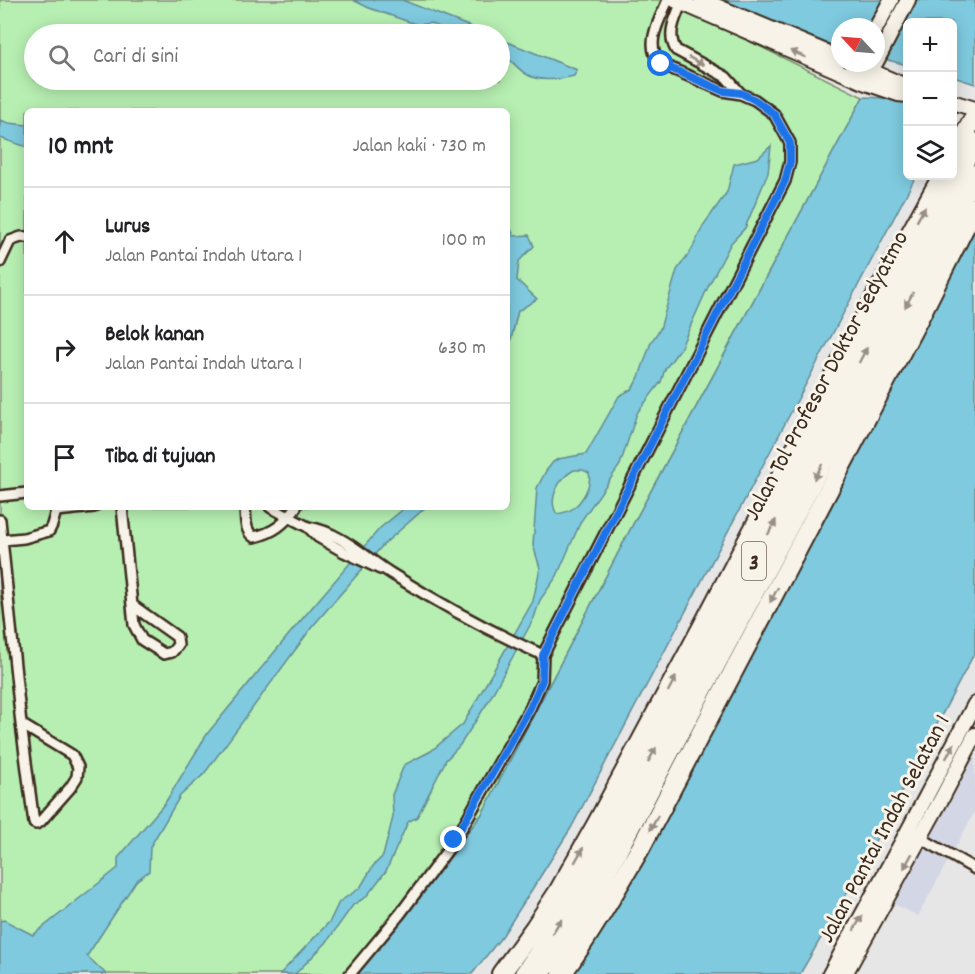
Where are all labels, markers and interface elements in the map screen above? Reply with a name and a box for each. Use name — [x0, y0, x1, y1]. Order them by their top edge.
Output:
north arrow — [831, 18, 885, 72]
map controls — [903, 18, 957, 180]
button: + — [903, 18, 957, 72]
search box — [24, 24, 510, 90]
icon: search — [45, 41, 78, 74]
text: Cari di sini — [93, 42, 178, 73]
route start — [647, 50, 673, 76]
one-way arrow — [789, 50, 806, 59]
one-way arrow — [688, 56, 705, 66]
button: − — [903, 72, 957, 126]
button: layers — [903, 126, 957, 180]
text: 10 mnt — [48, 129, 113, 166]
text: Jalan kaki · 730 m — [352, 133, 486, 161]
one-way arrow — [915, 206, 925, 223]
text: Lurus — [105, 212, 150, 243]
icon: ahead — [48, 225, 81, 258]
street label: Jalan Tol Profesor Doktor Sedyatmo — [737, 225, 919, 527]
text: 100 m — [442, 227, 486, 255]
text: Jalan Pantai Indah Utara 1 — [105, 243, 302, 271]
one-way arrow — [904, 292, 914, 309]
text: Belok kanan — [105, 320, 204, 351]
icon: right — [48, 333, 81, 366]
text: 630 m — [438, 335, 486, 363]
one-way arrow — [858, 346, 868, 363]
text: Jalan Pantai Indah Utara 1 — [105, 351, 302, 379]
icon: arrive — [48, 441, 81, 474]
text: Tiba di tujuan — [105, 442, 215, 473]
one-way arrow — [813, 464, 823, 481]
one-way arrow — [767, 518, 777, 535]
road number: 3 — [742, 542, 766, 580]
one-way arrow — [769, 587, 779, 604]
one-way arrow — [667, 675, 677, 692]
street label: Jalan Pantai Indah Selatan 1 — [811, 709, 960, 950]
one-way arrow — [945, 742, 955, 759]
one-way arrow — [647, 747, 657, 764]
one-way arrow — [649, 815, 659, 832]
route end — [440, 826, 466, 852]
one-way arrow — [574, 846, 584, 863]
one-way arrow — [903, 853, 913, 870]
one-way arrow — [853, 914, 863, 931]
one-way arrow — [551, 917, 562, 934]

